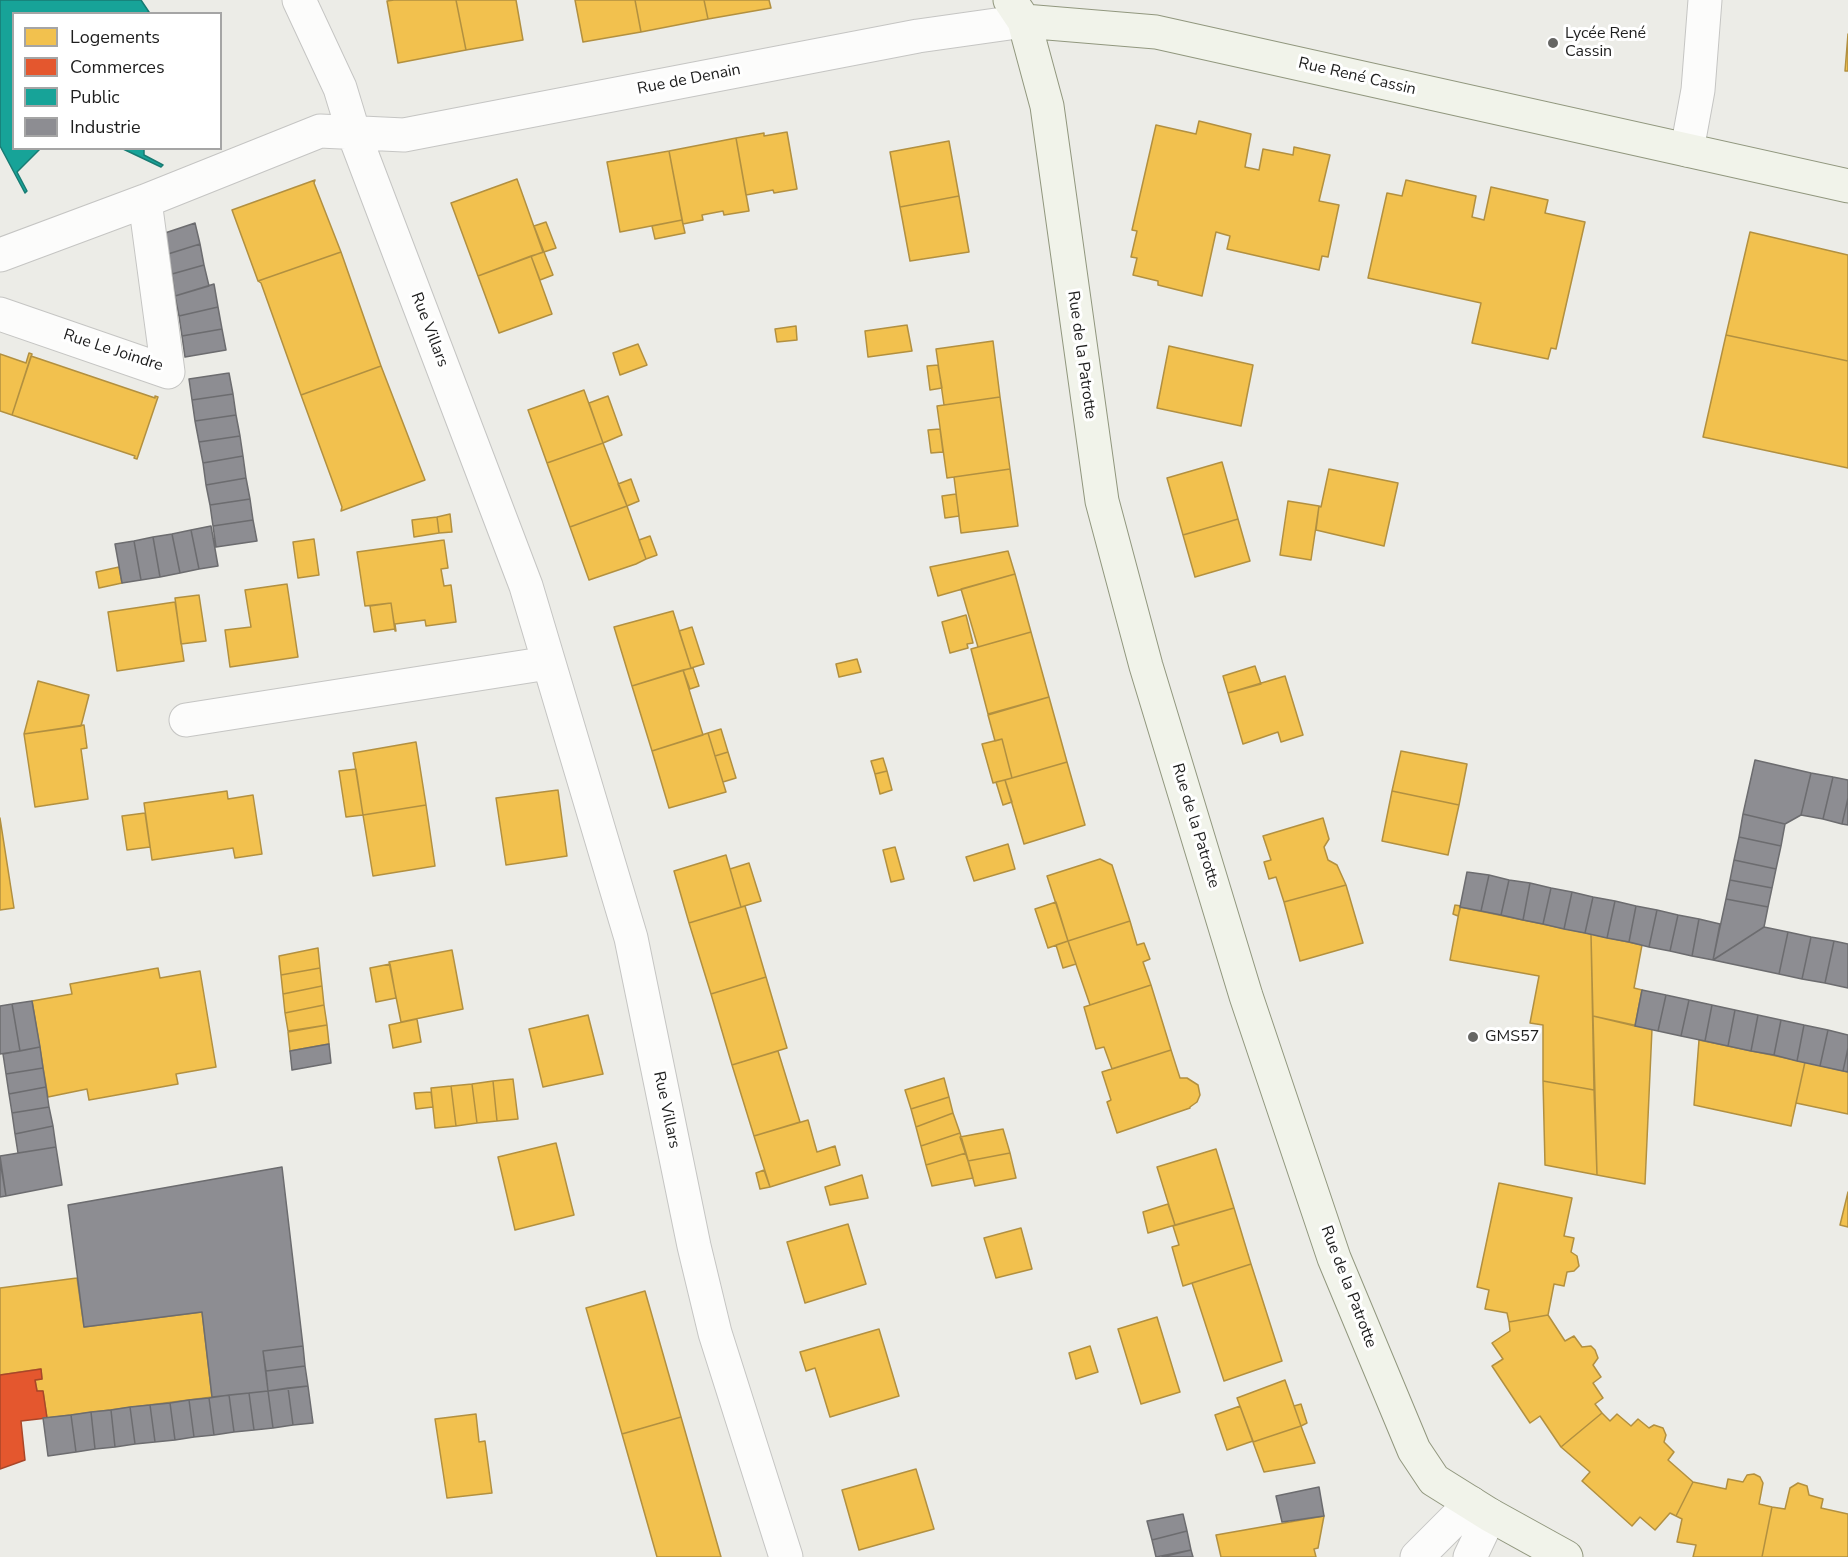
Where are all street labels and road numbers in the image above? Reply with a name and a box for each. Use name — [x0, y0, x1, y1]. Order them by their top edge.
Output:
street label: Rue René Cassin — [1296, 54, 1418, 100]
street label: Rue de Denain — [636, 61, 742, 99]
street label: Rue Villars — [406, 290, 452, 370]
street label: Rue de la Patrotte — [1062, 290, 1100, 420]
street label: Rue Le Joindre — [61, 326, 165, 376]
street label: Rue de la Patrotte — [1167, 761, 1223, 891]
street label: Rue Villars — [648, 1070, 684, 1150]
street label: Rue de la Patrotte — [1316, 1223, 1380, 1351]

